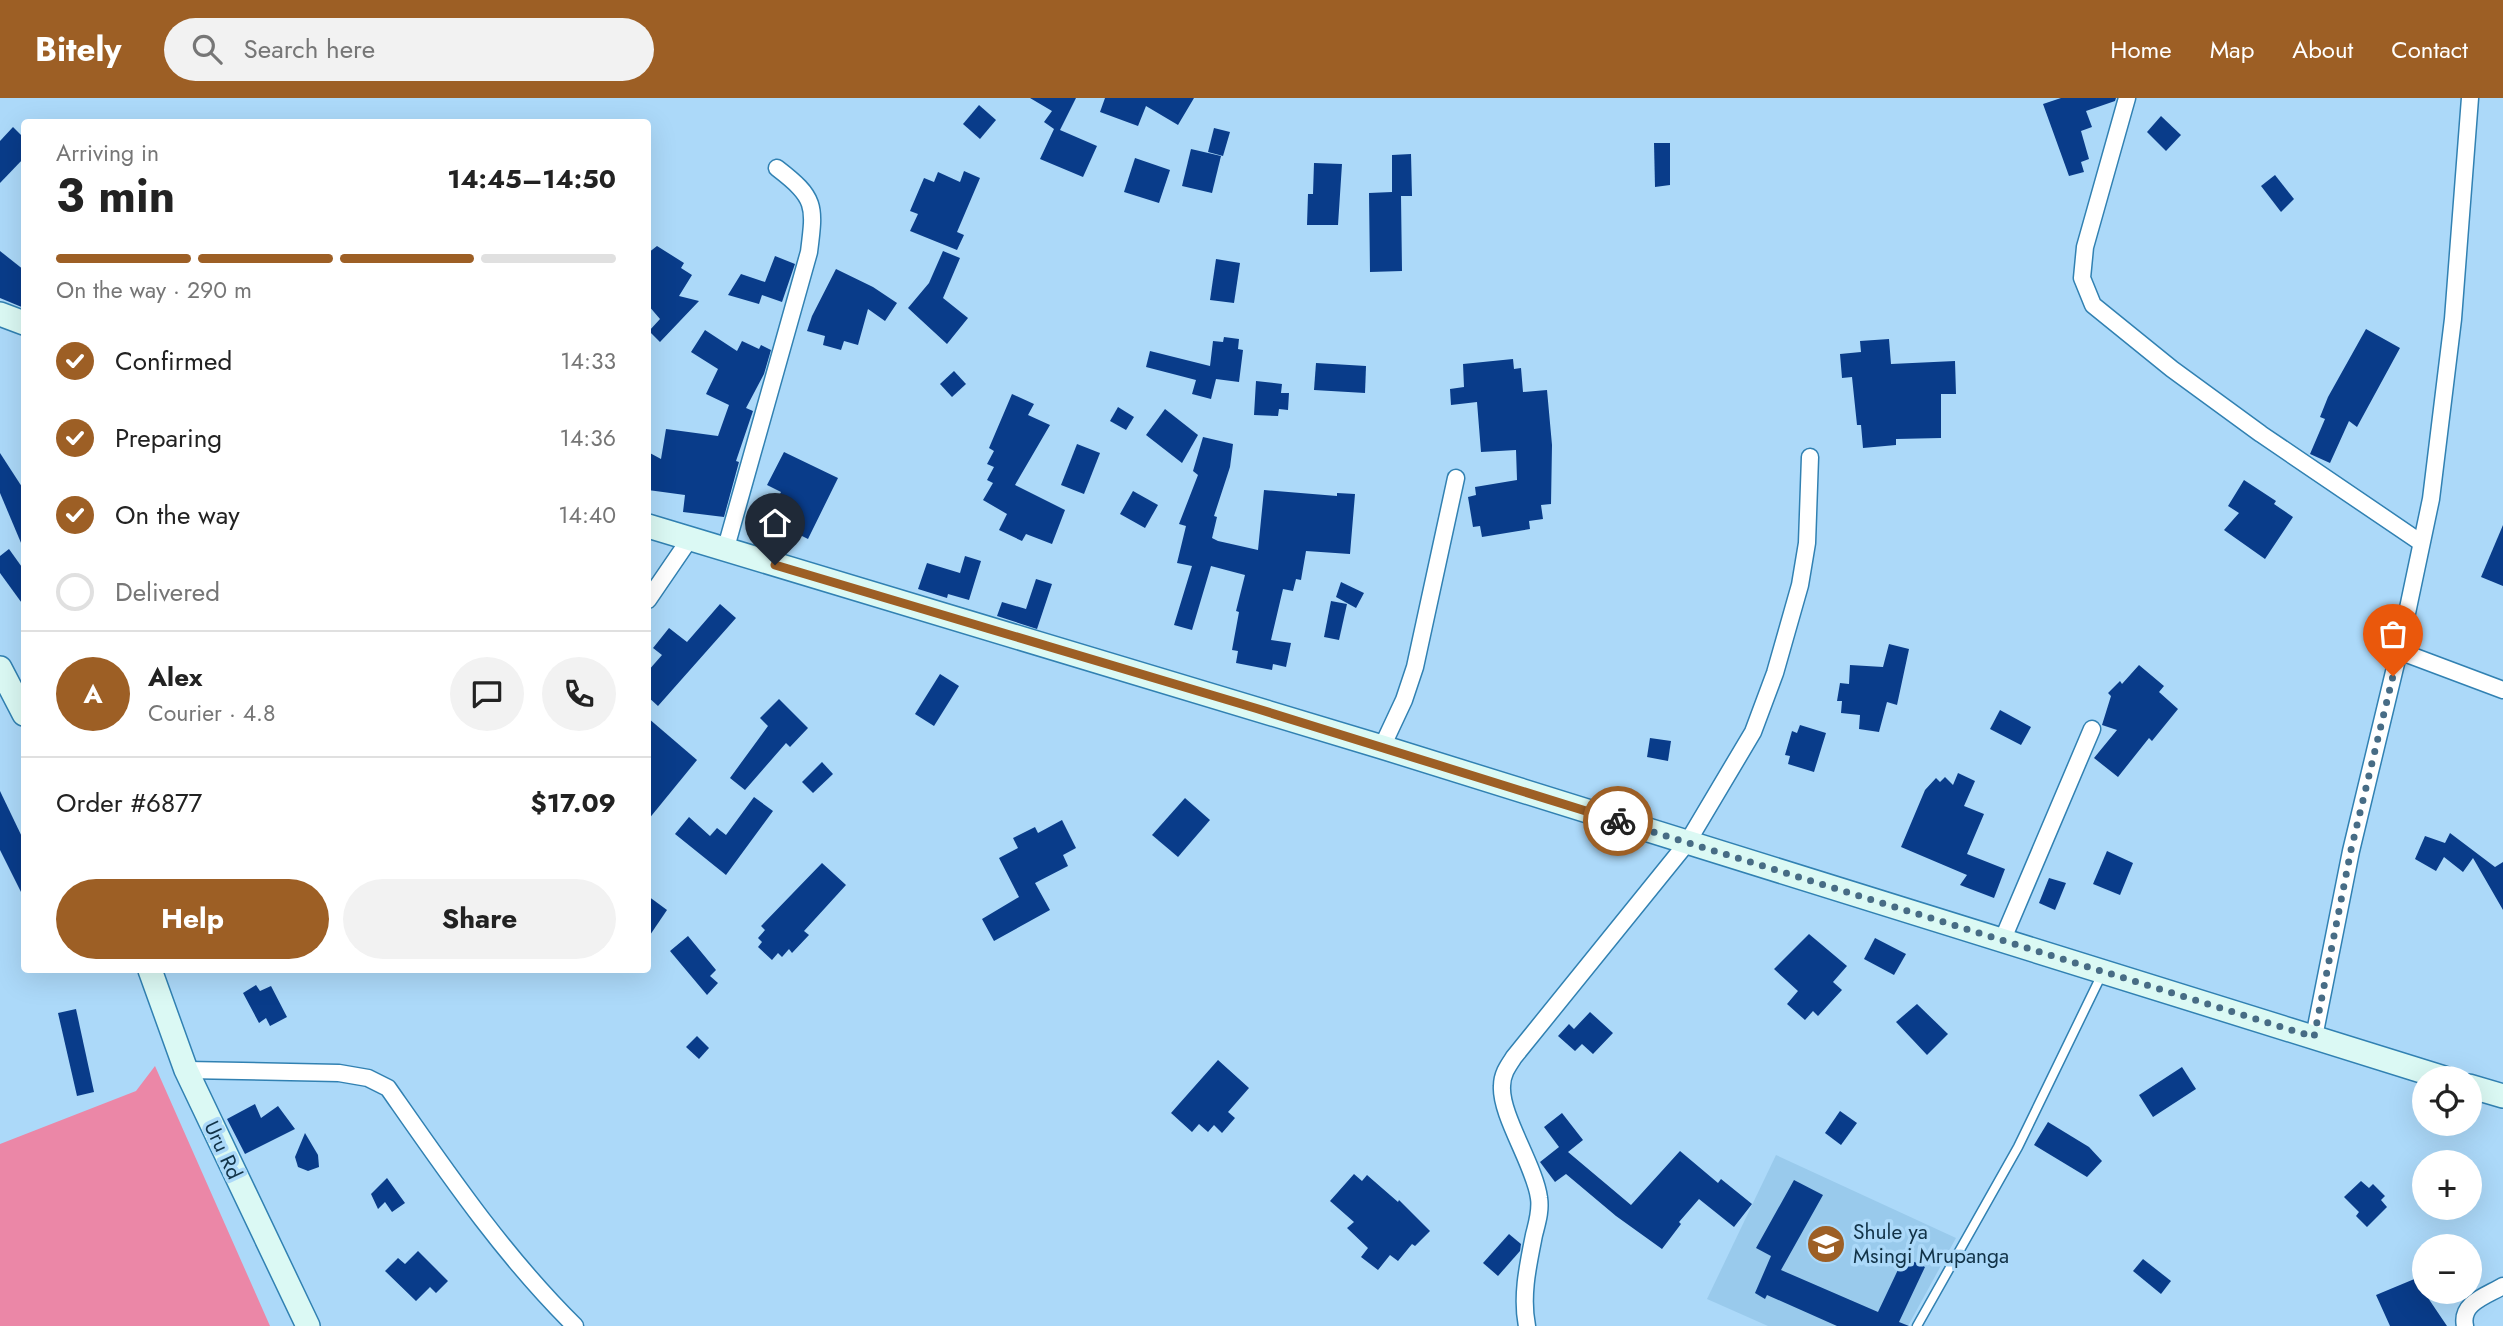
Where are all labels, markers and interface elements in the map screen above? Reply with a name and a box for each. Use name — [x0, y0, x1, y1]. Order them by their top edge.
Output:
search box — [164, 18, 654, 81]
text: Bitely — [35, 26, 122, 73]
icon: search — [188, 30, 226, 68]
text: Search here — [244, 30, 375, 68]
text: Home — [2110, 32, 2172, 67]
text: Map — [2210, 32, 2254, 67]
text: About — [2292, 32, 2353, 67]
text: Contact — [2391, 32, 2468, 67]
text: Arriving in — [56, 136, 159, 170]
text: 14:45–14:50 — [447, 160, 616, 198]
text: 3 min — [56, 163, 175, 229]
text: On the way · 290 m — [56, 273, 252, 307]
icon: check — [56, 342, 94, 380]
text: Confirmed — [115, 342, 232, 380]
text: 14:33 — [560, 344, 616, 378]
icon: check — [56, 419, 94, 457]
text: Preparing — [115, 419, 222, 457]
text: 14:36 — [560, 421, 616, 455]
pin — [745, 493, 805, 565]
icon: check — [56, 496, 94, 534]
text: On the way — [115, 496, 240, 534]
text: 14:40 — [558, 498, 616, 532]
icon: home — [756, 504, 794, 542]
text: Delivered — [115, 573, 220, 611]
pin — [2363, 604, 2423, 676]
icon: bag — [2374, 615, 2412, 653]
button: chat — [450, 657, 524, 731]
button: phone — [542, 657, 616, 731]
text: Alex — [148, 658, 202, 696]
text: A — [83, 675, 103, 713]
text: Courier · 4.8 — [148, 696, 276, 730]
text: Order #6877 — [56, 784, 202, 822]
text: $17.09 — [531, 784, 616, 822]
courier — [1583, 786, 1653, 856]
icon: bike — [1599, 802, 1637, 840]
button: Help — [56, 879, 329, 959]
button: Share — [343, 879, 616, 959]
map controls — [2412, 1066, 2482, 1304]
button: locate — [2412, 1066, 2482, 1136]
street label: Uru Rd — [196, 1116, 250, 1184]
button: + — [2412, 1150, 2482, 1220]
place label: Shule ya Msingi Mrupanga — [1853, 1217, 2009, 1271]
school or university icon: Shule ya Msingi Mrupanga — [1805, 1223, 1847, 1265]
button: − — [2412, 1234, 2482, 1304]

